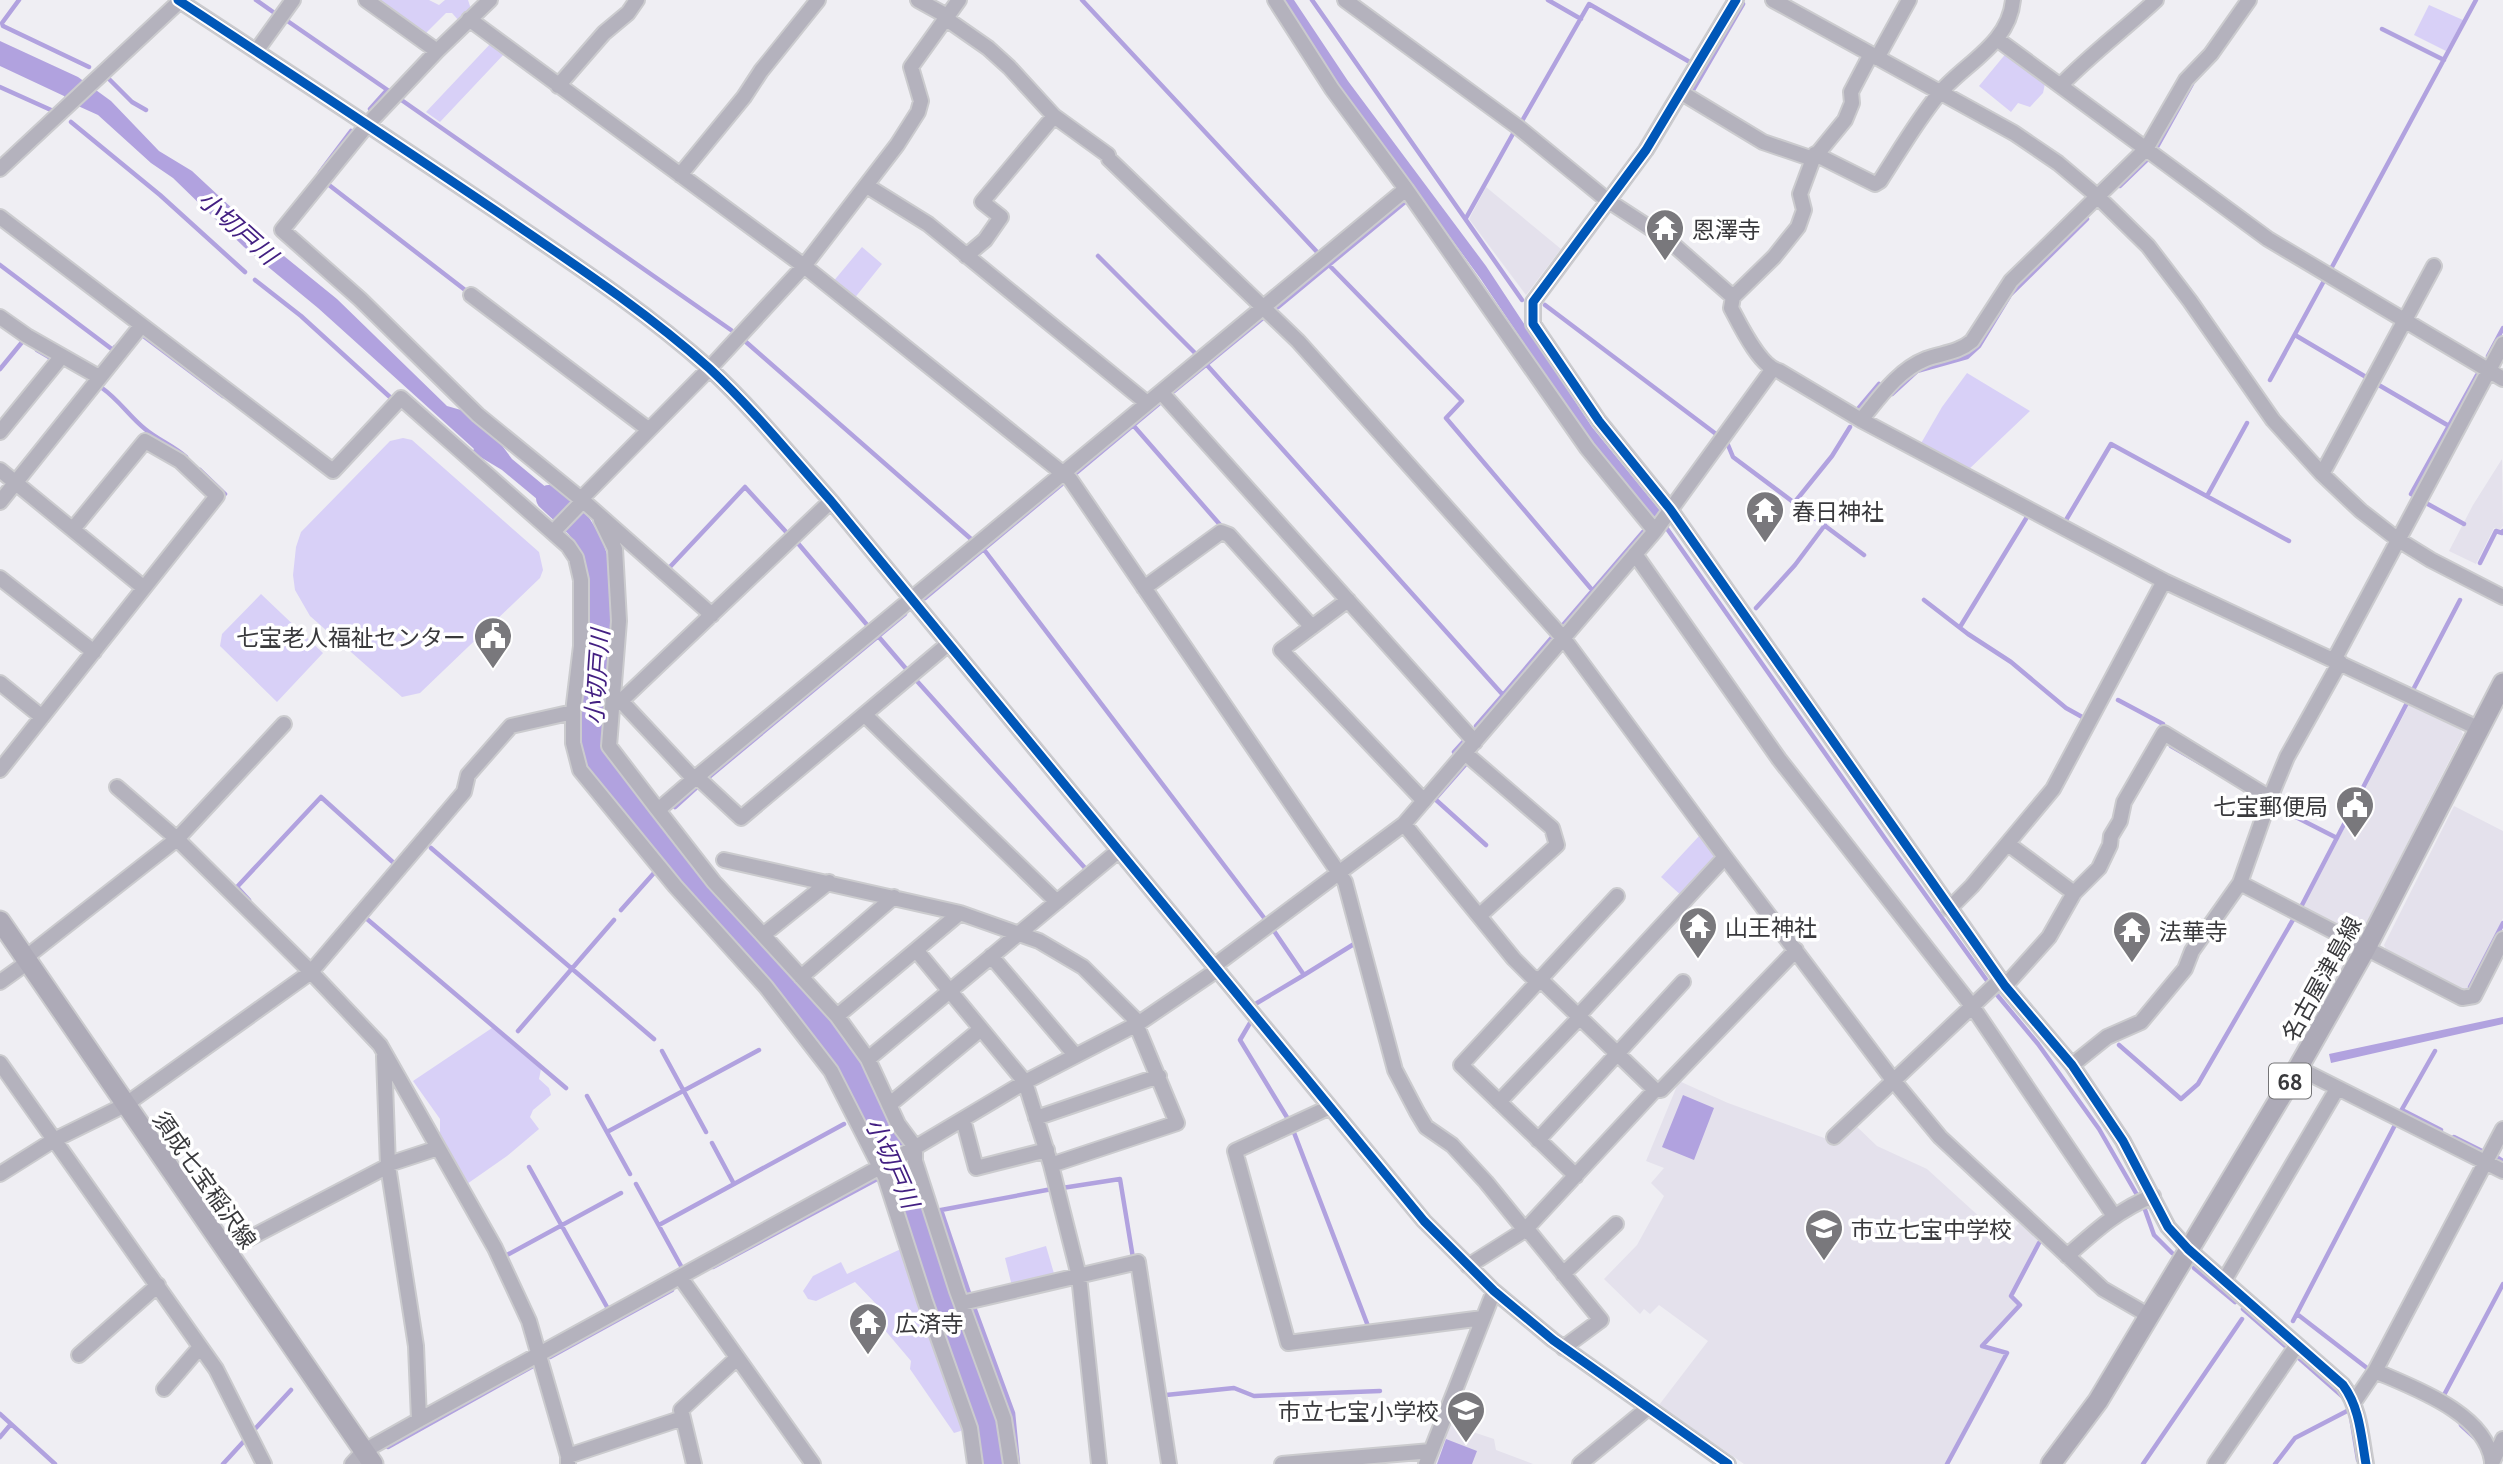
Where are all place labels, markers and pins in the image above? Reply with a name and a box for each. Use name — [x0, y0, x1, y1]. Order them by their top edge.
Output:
temple icon: 恩澤寺 — [1644, 207, 1686, 262]
place label: 恩澤寺 — [1692, 211, 1761, 245]
temple icon: 春日神社 — [1744, 489, 1786, 544]
place label: 春日神社 — [1792, 493, 1884, 527]
public building icon: 七宝老人福祉センター — [472, 615, 514, 670]
place label: 七宝老人福祉センター — [236, 619, 466, 653]
public building icon: 七宝郵便局 — [2334, 784, 2376, 839]
place label: 七宝郵便局 — [2213, 788, 2328, 822]
temple icon: 山王神社 — [1677, 905, 1719, 960]
place label: 山王神社 — [1725, 909, 1817, 943]
temple icon: 法華寺 — [2111, 909, 2153, 964]
place label: 法華寺 — [2159, 913, 2228, 947]
school or university icon: 市立七宝中学校 — [1803, 1207, 1845, 1262]
place label: 市立七宝中学校 — [1851, 1211, 2012, 1245]
temple icon: 広済寺 — [847, 1301, 889, 1356]
place label: 広済寺 — [895, 1305, 964, 1339]
school or university icon: 市立七宝小学校 — [1445, 1389, 1487, 1444]
place label: 市立七宝小学校 — [1278, 1393, 1439, 1427]

